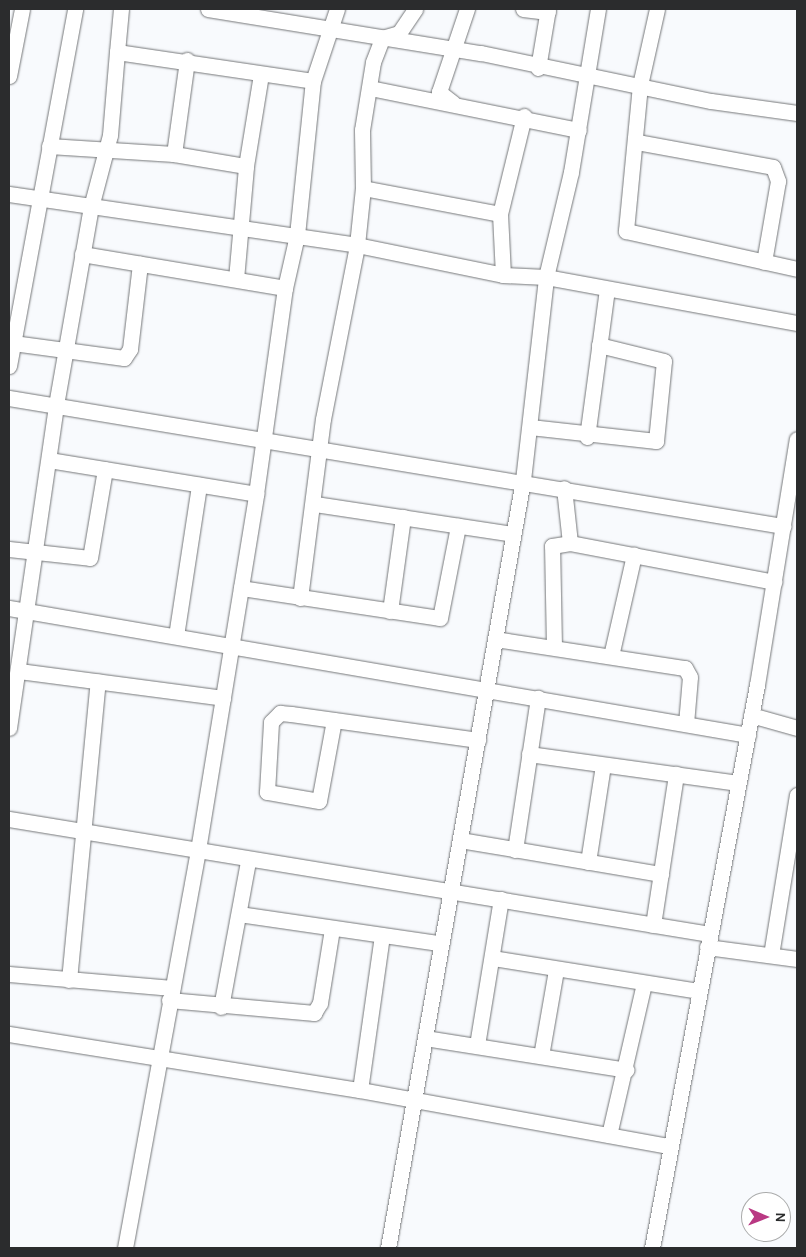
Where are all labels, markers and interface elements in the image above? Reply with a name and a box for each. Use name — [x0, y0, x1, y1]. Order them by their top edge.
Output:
north arrow — [741, 1192, 791, 1242]
text: N — [772, 1212, 789, 1222]

